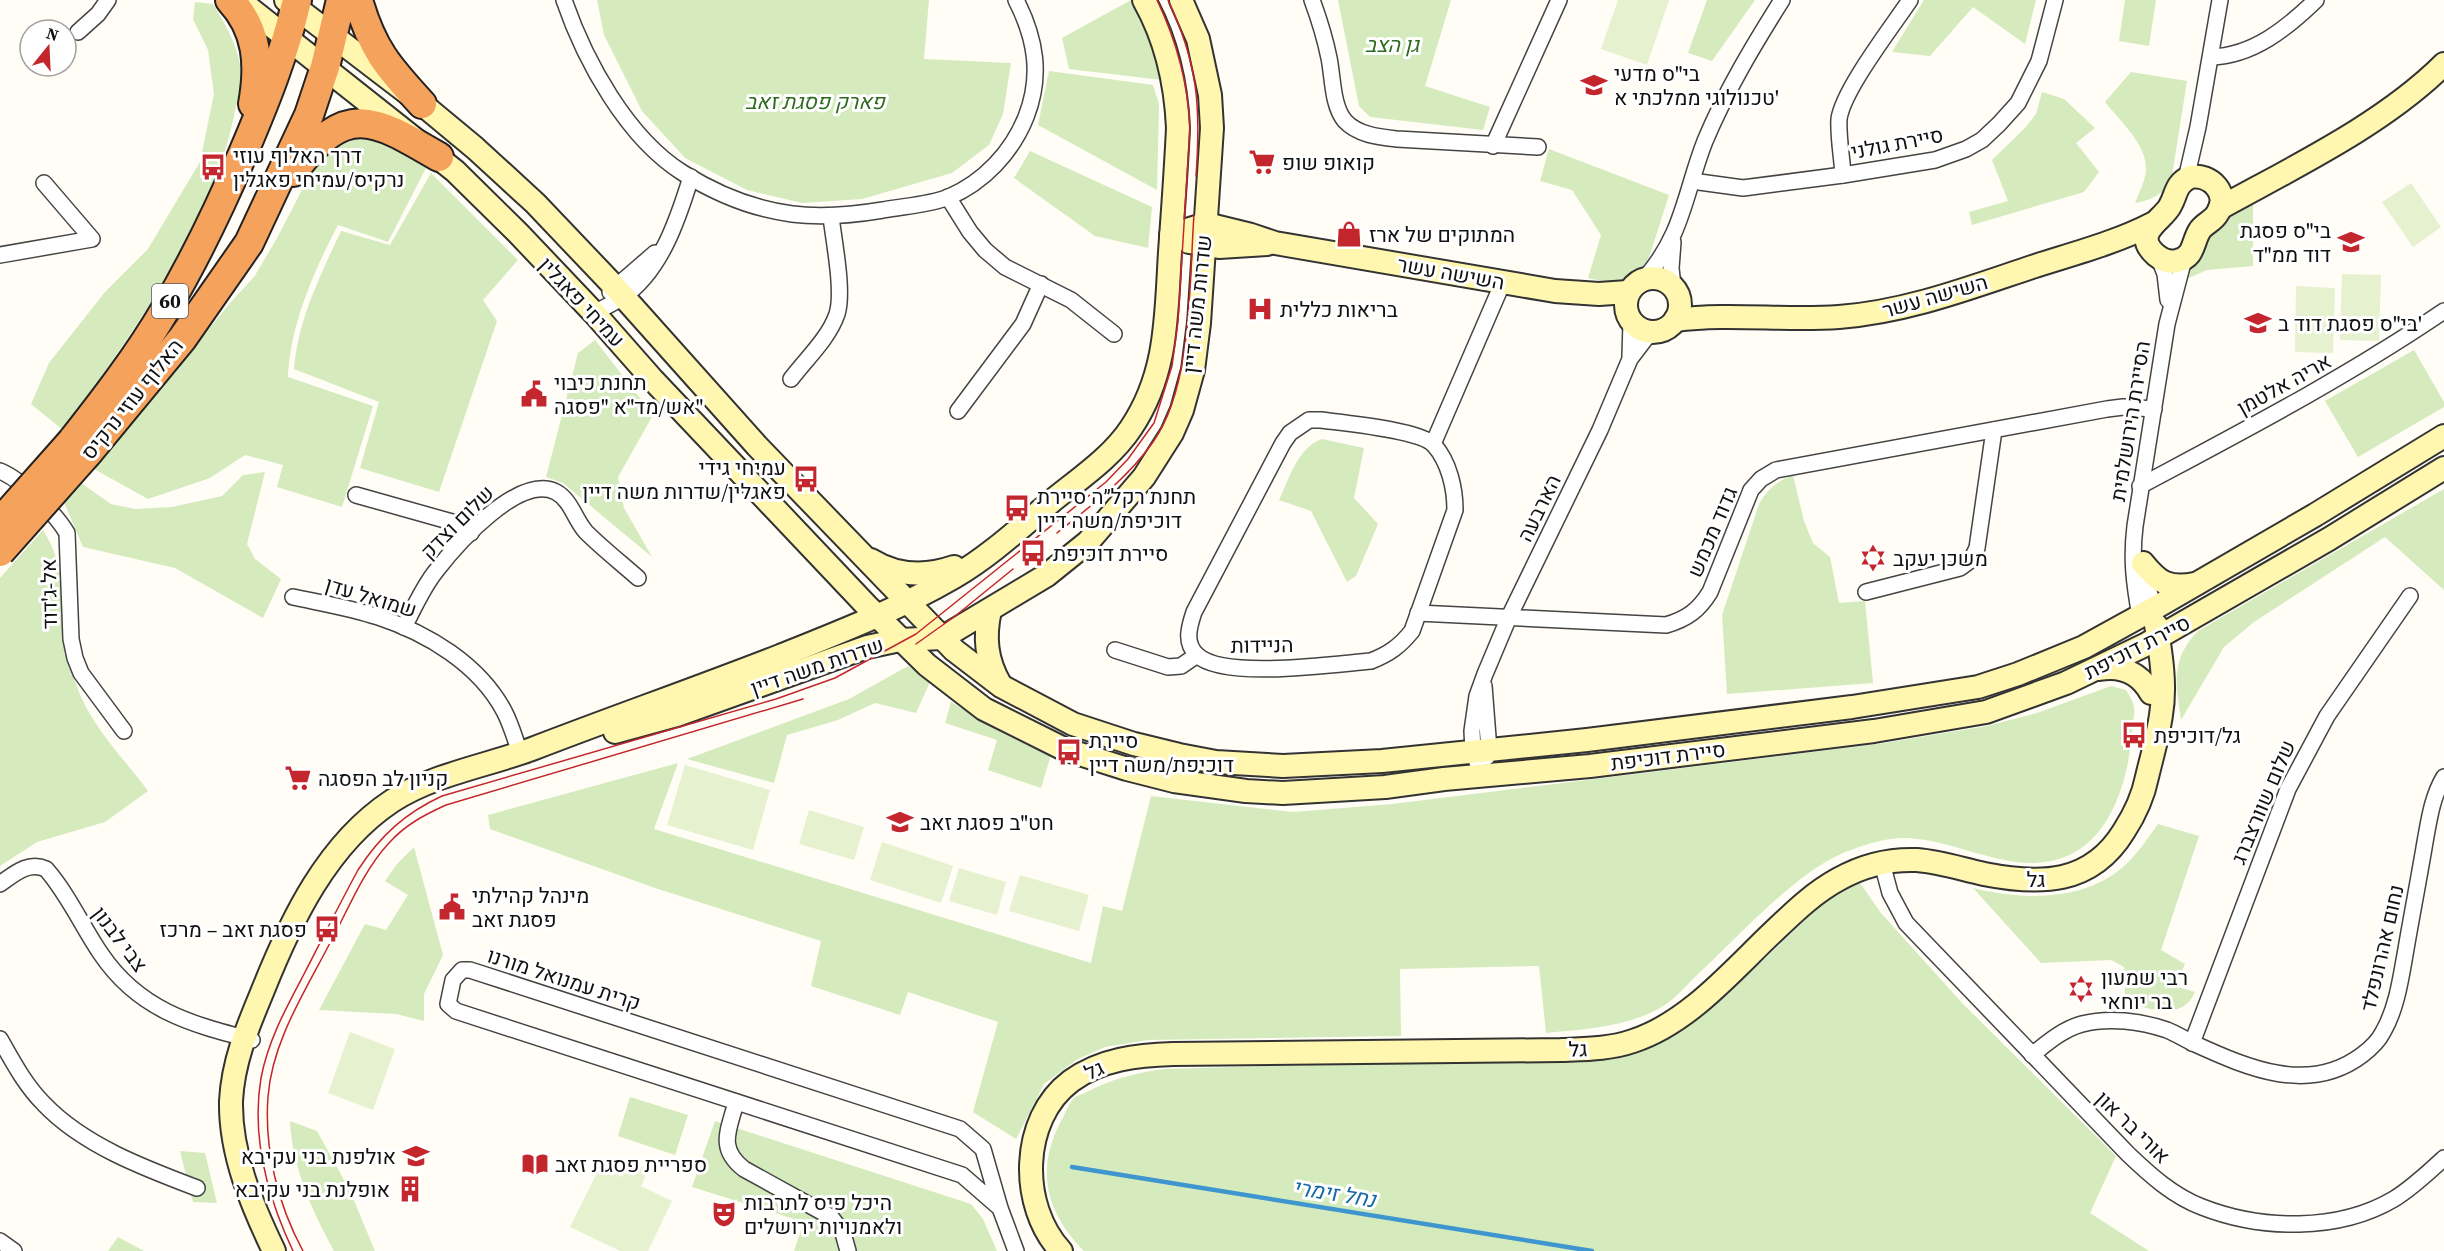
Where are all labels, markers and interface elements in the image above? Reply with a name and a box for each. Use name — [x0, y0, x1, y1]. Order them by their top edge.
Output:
north arrow — [18, 18, 78, 78]
text: N — [44, 21, 62, 46]
park label: גן הצב — [1365, 30, 1421, 59]
place label: בי"ס מדעי טכנולוגי ממלכתי א' — [1614, 59, 1779, 112]
school or university icon: בי"ס מדעי טכנולוגי ממלכתי א' — [1579, 70, 1609, 100]
park label: פארק פסגת זאב — [745, 87, 887, 116]
street label: סיירת גולני — [1848, 120, 1946, 166]
place label: דרך האלוף עוזי נרקיס/עמיחי פאגלין — [233, 141, 404, 194]
supermarket icon: קואופ שופ — [1247, 147, 1277, 177]
place label: קואופ שופ — [1282, 148, 1375, 177]
bus stop icon: דרך האלוף עוזי נרקיס/עמיחי פאגלין — [198, 152, 228, 182]
place label: בי"ס פסגת דוד ממ"ד — [2240, 216, 2331, 269]
shop icon: המתוקים של ארז — [1334, 219, 1364, 249]
place label: המתוקים של ארז — [1369, 220, 1515, 249]
school or university icon: בי"ס פסגת דוד ממ"ד — [2336, 227, 2366, 257]
street label: שדרות משה דיין — [1175, 233, 1219, 375]
street label: השישה עשר — [1395, 249, 1507, 297]
street label: עמיחי פאגלין — [533, 251, 631, 353]
street label: השישה עשר — [1879, 267, 1991, 325]
road number: 60 — [152, 284, 188, 318]
hospital icon: בריאות כללית — [1245, 294, 1275, 324]
place label: בריאות כללית — [1280, 295, 1398, 324]
school or university icon: בי"ס פסגת דוד ב' — [2243, 308, 2273, 338]
place label: בי"ס פסגת דוד ב' — [2278, 309, 2422, 338]
street label: האלוף עוזי נרקיס — [74, 332, 190, 466]
street label: הסיירת הירושלמית — [2103, 339, 2157, 503]
street label: אריה אלטמן — [2232, 346, 2336, 422]
place label: תחנת כיבוי אש/מד"א "פסגה" — [554, 368, 703, 421]
public building icon: תחנת כיבוי אש/מד"א "פסגה" — [519, 379, 549, 409]
place label: עמיחי גידי פאגלין/שדרות משה דיין — [582, 453, 786, 506]
bus stop icon: עמיחי גידי פאגלין/שדרות משה דיין — [791, 464, 821, 494]
street label: הארבעה — [1510, 469, 1568, 547]
street label: שלום וצדק — [414, 479, 500, 565]
place label: תחנת רקל״ה סיירת דוכיפת/משה דיין — [1037, 482, 1196, 535]
street label: גדוד מכמש — [1680, 482, 1744, 582]
bus stop icon: תחנת רקל״ה סיירת דוכיפת/משה דיין — [1002, 493, 1032, 523]
bus stop icon: סיירת דוכיפת — [1018, 538, 1048, 568]
place label: סיירת דוכיפת — [1053, 539, 1168, 568]
synagogue icon: משכן יעקב — [1858, 543, 1888, 573]
place label: משכן יעקב — [1893, 544, 1988, 573]
street label: אל-ג'דוד — [34, 558, 64, 630]
street label: שמואל עדן — [322, 569, 420, 625]
street label: סיירת דוכיפת — [2079, 608, 2195, 686]
street label: שדרות משה דיין — [747, 630, 887, 702]
street label: הניידות — [1230, 630, 1294, 660]
bus stop icon: גל/דוכיפת — [2119, 720, 2149, 750]
place label: גל/דוכיפת — [2154, 721, 2241, 750]
place label: סיירת דוכיפת/משה דיין — [1089, 726, 1234, 779]
street label: סיירת דוכיפת — [1609, 735, 1727, 777]
street label: שלום שוורצברג — [2224, 735, 2302, 869]
bus stop icon: סיירת דוכיפת/משה דיין — [1054, 737, 1084, 767]
supermarket icon: קניון לב הפסגה — [283, 763, 313, 793]
place label: קניון לב הפסגה — [318, 764, 448, 793]
school or university icon: חט"ב פסגת זאב — [885, 807, 915, 837]
place label: חט"ב פסגת זאב — [920, 808, 1054, 837]
street label: גל — [2027, 865, 2045, 894]
place label: מינהל קהילתי פסגת זאב — [472, 881, 589, 934]
street label: נחום אהרונפלד — [2353, 882, 2411, 1014]
public building icon: מינהל קהילתי פסגת זאב — [437, 892, 467, 922]
street label: צבי לבנון — [86, 900, 154, 978]
bus stop icon: פסגת זאב – מרכז — [312, 914, 342, 944]
place label: פסגת זאב – מרכז — [159, 915, 307, 944]
street label: קרית עמנואל מורנו — [484, 941, 644, 1017]
place label: רבי שמעון בר יוחאי — [2101, 963, 2188, 1016]
synagogue icon: רבי שמעון בר יוחאי — [2066, 974, 2096, 1004]
street label: גל — [1568, 1034, 1588, 1064]
street label: גל — [1079, 1053, 1109, 1087]
street label: אורי בר און — [2089, 1084, 2177, 1170]
school or university icon: אולפנת בני עקיבא — [401, 1141, 431, 1171]
place label: אולפנת בני עקיבא — [241, 1142, 396, 1171]
library icon: ספריית פסגת זאב — [520, 1149, 550, 1179]
place label: ספריית פסגת זאב — [555, 1150, 707, 1179]
water label: נחל זימרי — [1290, 1172, 1380, 1215]
building icon: אופלנת בני עקיבא — [395, 1174, 425, 1204]
place label: אופלנת בני עקיבא — [235, 1175, 390, 1204]
place label: היכל פיס לתרבות ולאמנויות ירושלים — [744, 1188, 902, 1241]
theatre icon: היכל פיס לתרבות ולאמנויות ירושלים — [709, 1199, 739, 1229]

